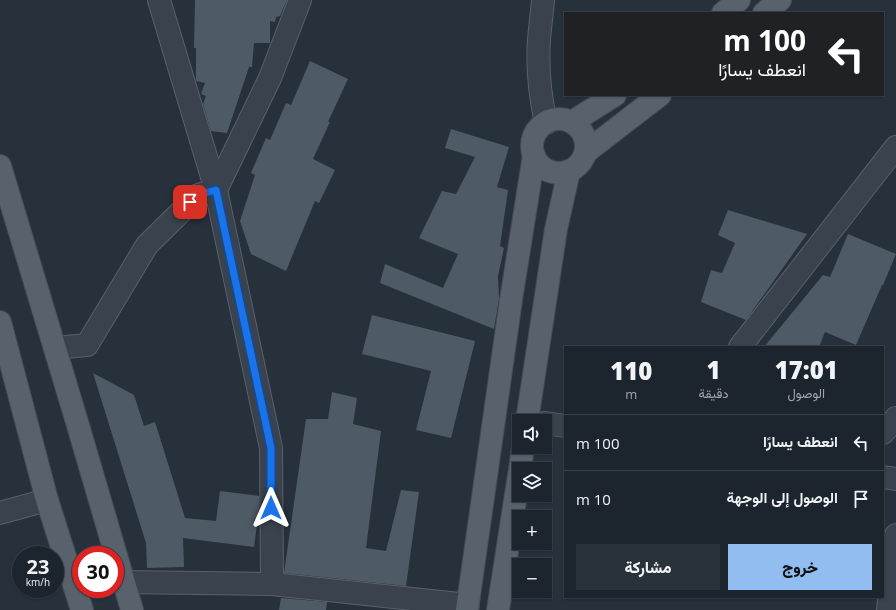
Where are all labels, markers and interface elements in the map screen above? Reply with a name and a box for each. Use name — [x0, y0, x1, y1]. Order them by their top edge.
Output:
text: 100 m — [723, 21, 806, 59]
icon: left — [820, 28, 872, 80]
text: انعطف يسارًا — [718, 57, 806, 81]
pin — [173, 185, 207, 219]
icon: arrive — [179, 191, 201, 213]
text: 1 — [706, 353, 721, 386]
text: 17:01 — [775, 353, 838, 386]
text: 110 — [610, 354, 652, 387]
text: دقيقة — [698, 384, 729, 402]
text: الوصول — [788, 384, 825, 402]
text: m — [625, 385, 637, 403]
map controls — [512, 414, 552, 598]
button: sound — [512, 414, 552, 454]
text: انعطف يسارًا — [763, 431, 838, 451]
icon: left — [850, 432, 872, 454]
text: 100 m — [576, 433, 620, 453]
button: layers — [512, 462, 552, 502]
position arrow — [250, 487, 292, 529]
text: الوصول إلى الوجهة — [727, 487, 838, 507]
icon: arrive — [850, 488, 872, 510]
text: 10 m — [576, 489, 611, 509]
button: + — [512, 510, 552, 550]
button: مشاركة — [576, 544, 720, 590]
button: خروج — [728, 544, 872, 590]
speed limit sign: 30 — [72, 546, 124, 598]
text: 23 — [27, 553, 49, 580]
button: − — [512, 558, 552, 598]
text: km/h — [26, 575, 50, 589]

